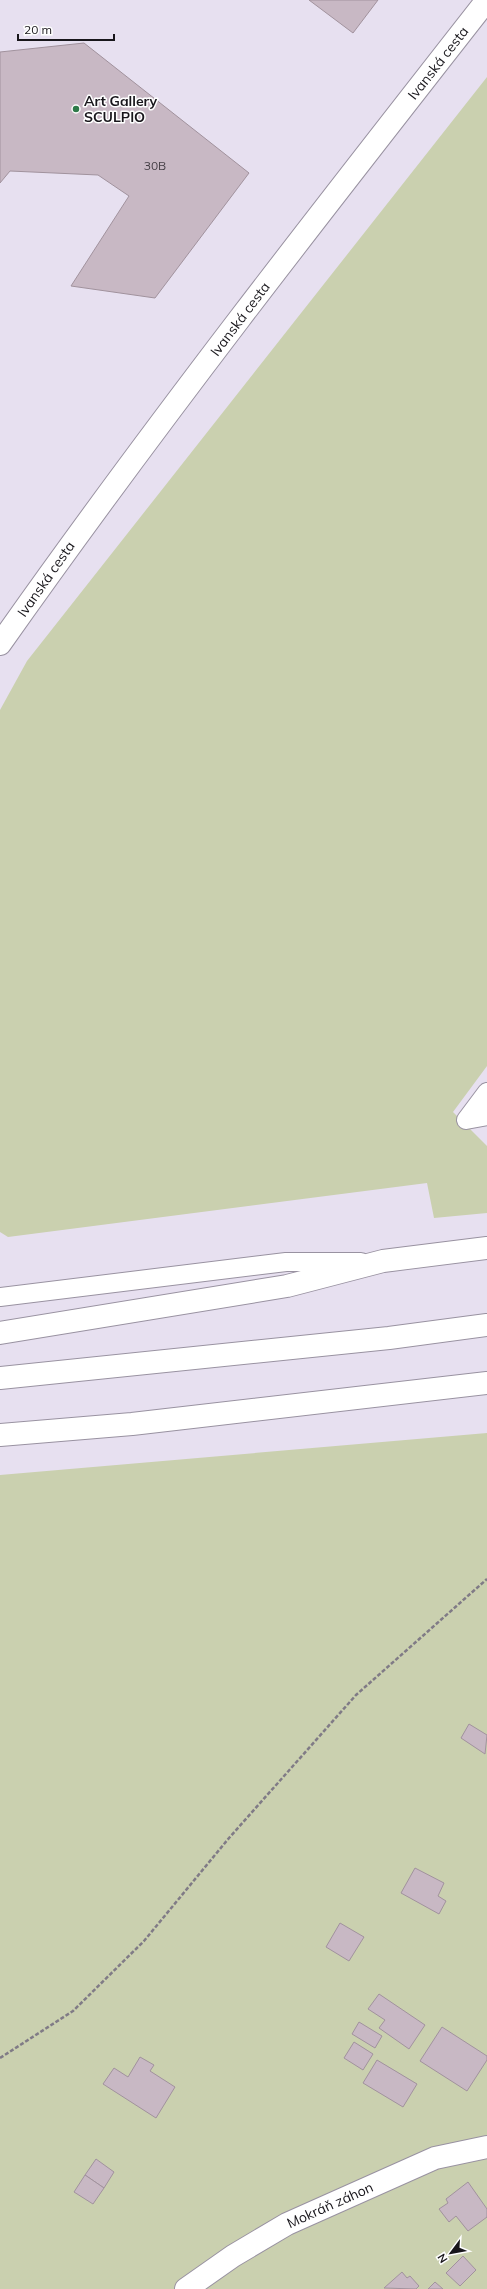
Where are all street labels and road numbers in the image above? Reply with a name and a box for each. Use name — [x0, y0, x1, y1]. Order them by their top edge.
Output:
street label: Ivanská cesta — [404, 23, 472, 103]
street label: Ivanská cesta — [206, 278, 274, 360]
street label: Ivanská cesta — [13, 538, 79, 620]
street label: Mokráň záhon — [284, 2178, 376, 2232]

